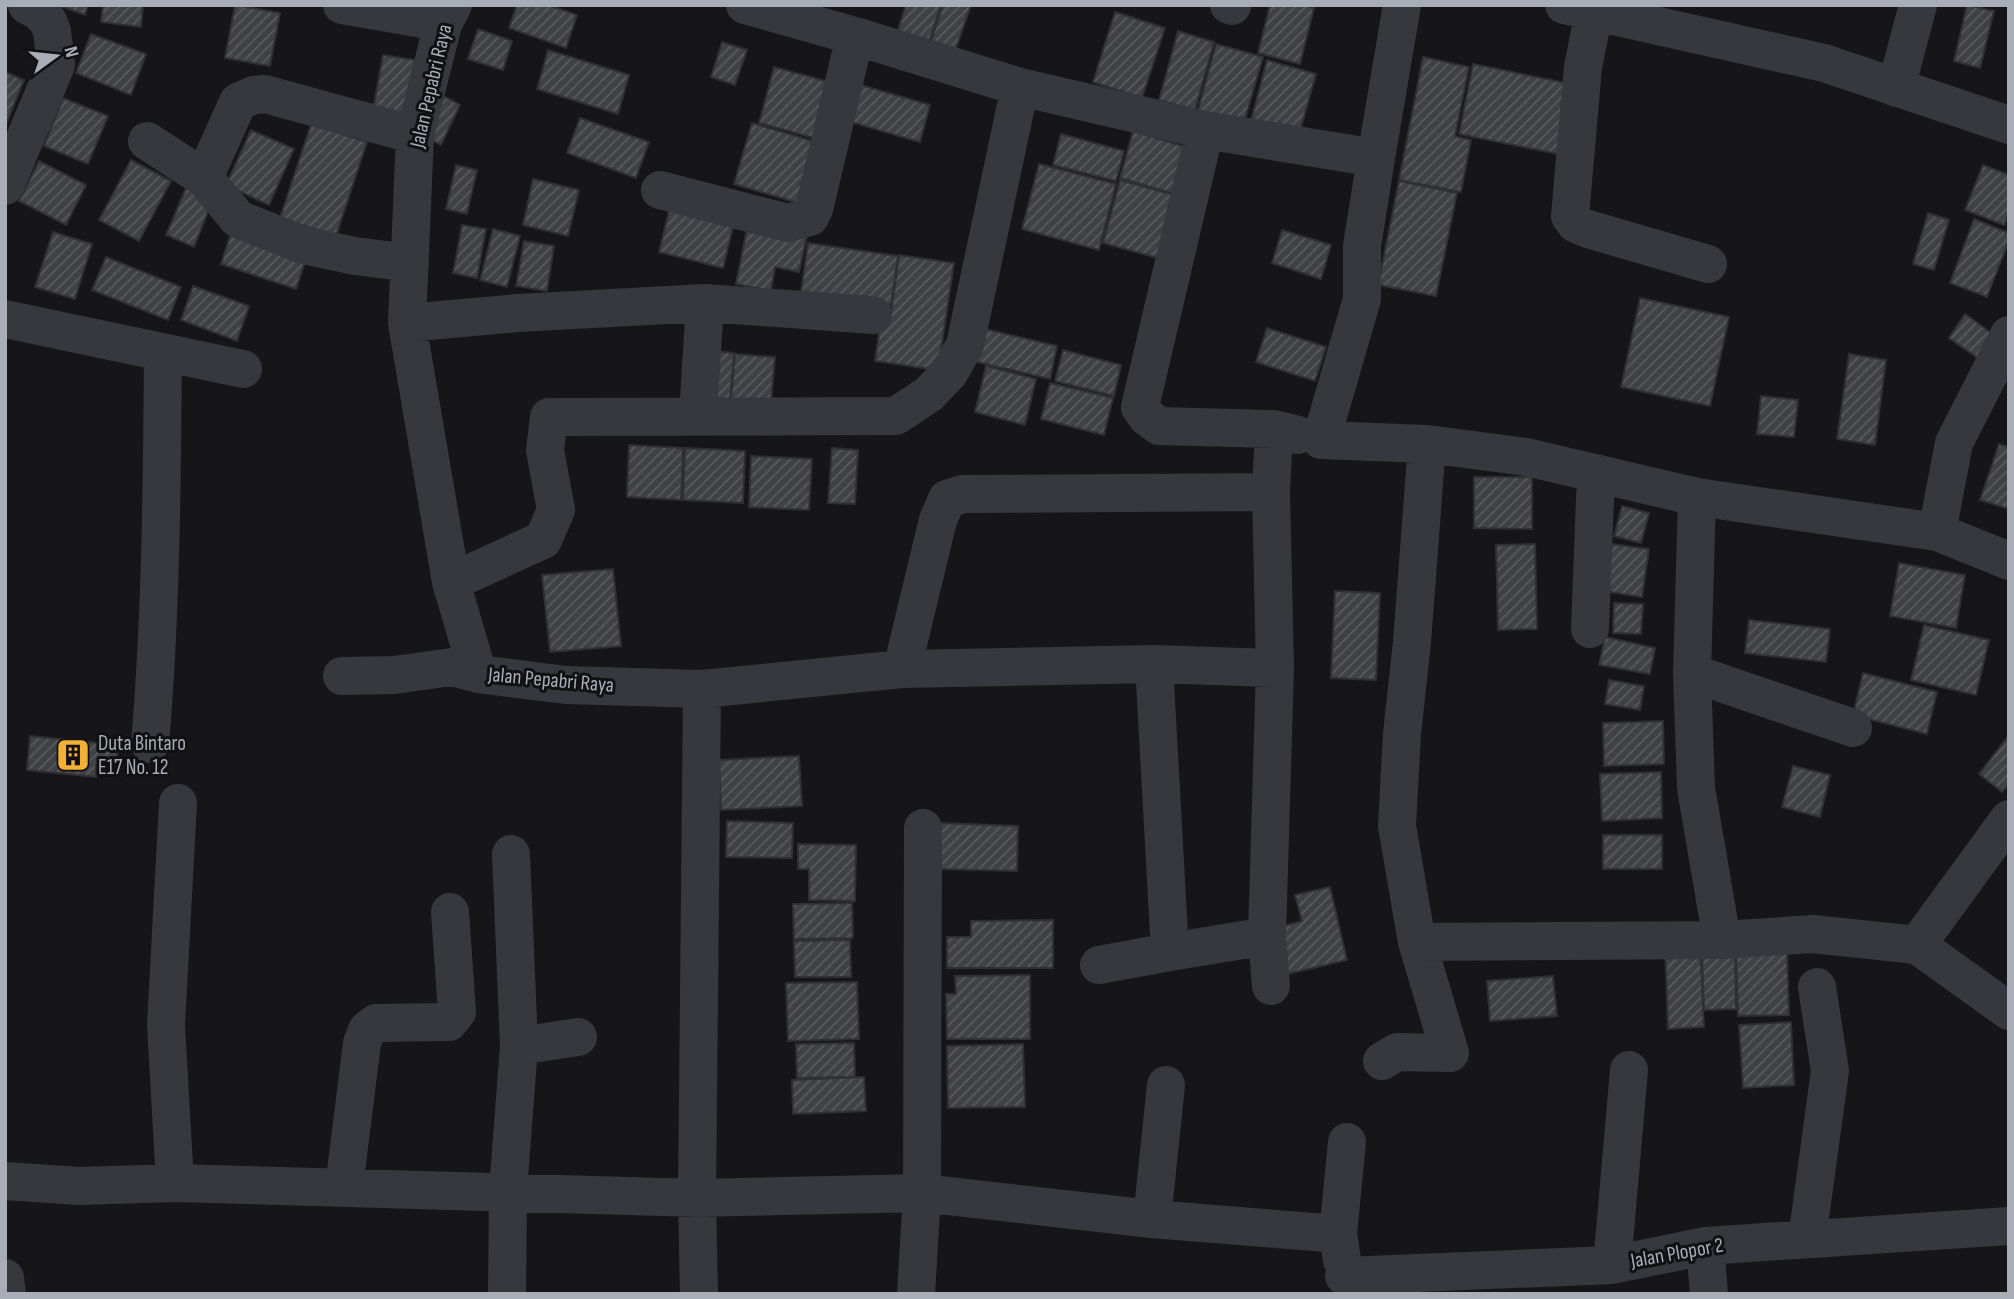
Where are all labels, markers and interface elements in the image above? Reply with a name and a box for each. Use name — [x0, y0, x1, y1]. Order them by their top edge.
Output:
north arrow — [21, 21, 91, 91]
street label: Jalan Pepabri Raya — [404, 22, 457, 151]
text: N — [59, 44, 83, 60]
street label: Jalan Pepabri Raya — [486, 662, 615, 698]
place label: Duta Bintaro E17 No. 12 — [98, 731, 186, 780]
building icon: Duta Bintaro E17 No. 12 — [54, 736, 92, 774]
street label: Jalan Plopor 2 — [1628, 1233, 1725, 1274]

